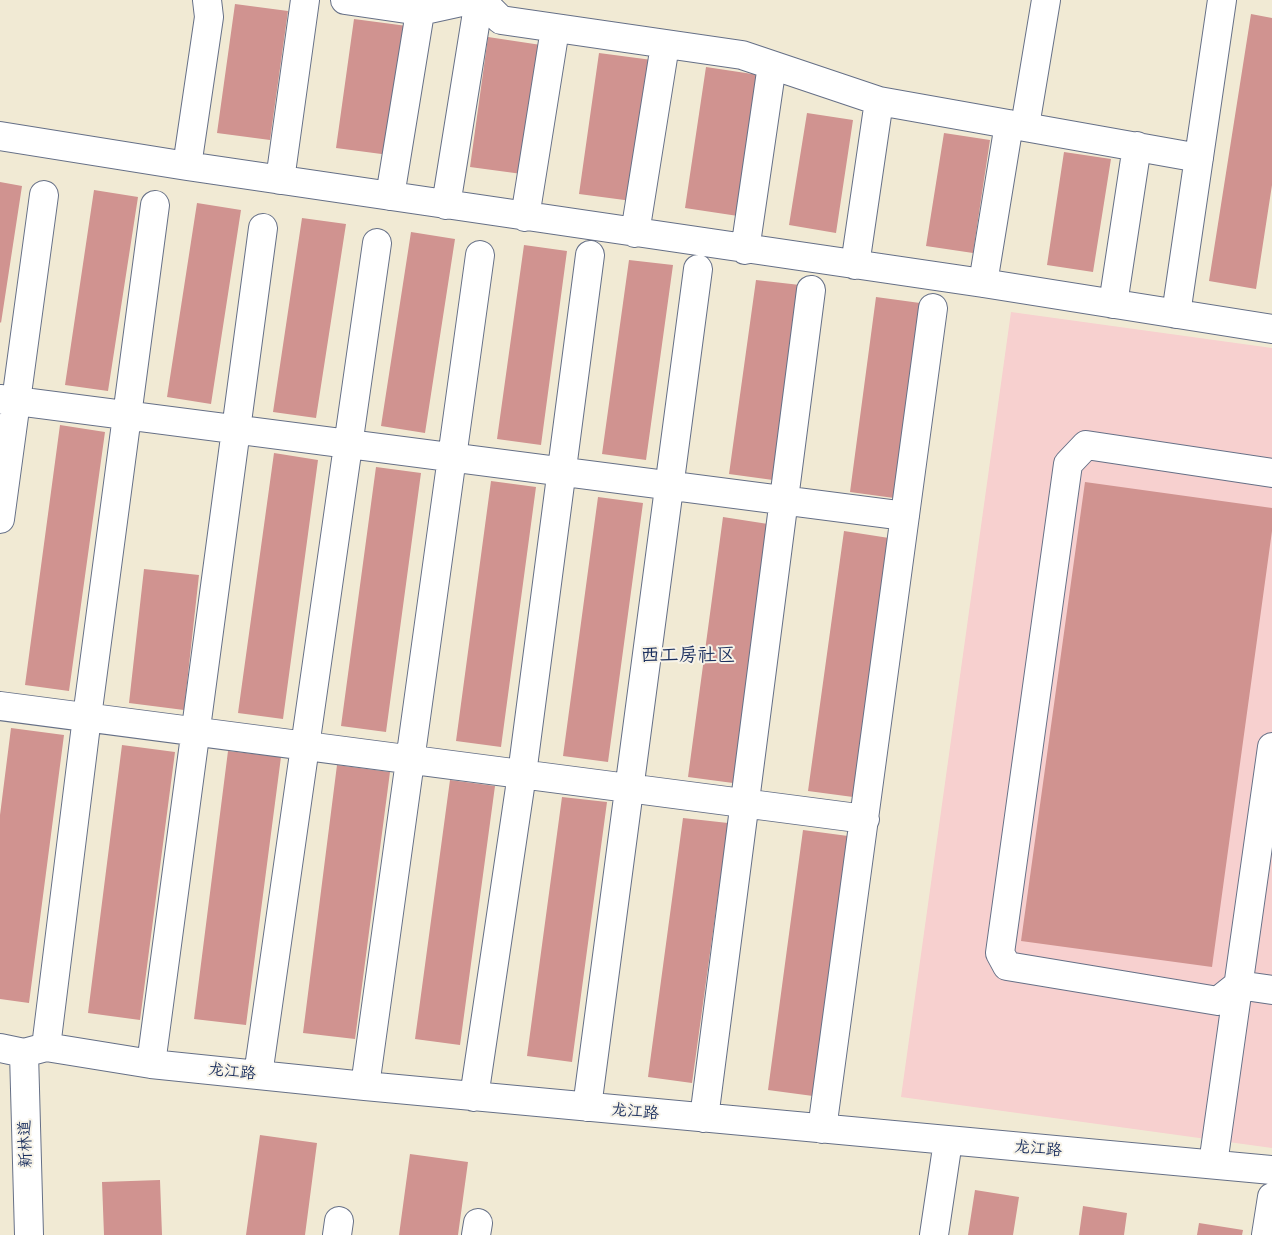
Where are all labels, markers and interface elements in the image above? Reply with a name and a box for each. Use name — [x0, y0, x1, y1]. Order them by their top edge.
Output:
district label: 西工房社区 — [641, 645, 735, 667]
street label: 龙江路 — [207, 1060, 257, 1084]
street label: 龙江路 — [610, 1100, 660, 1124]
street label: 新林道 — [16, 1120, 36, 1168]
street label: 龙江路 — [1013, 1137, 1063, 1161]

